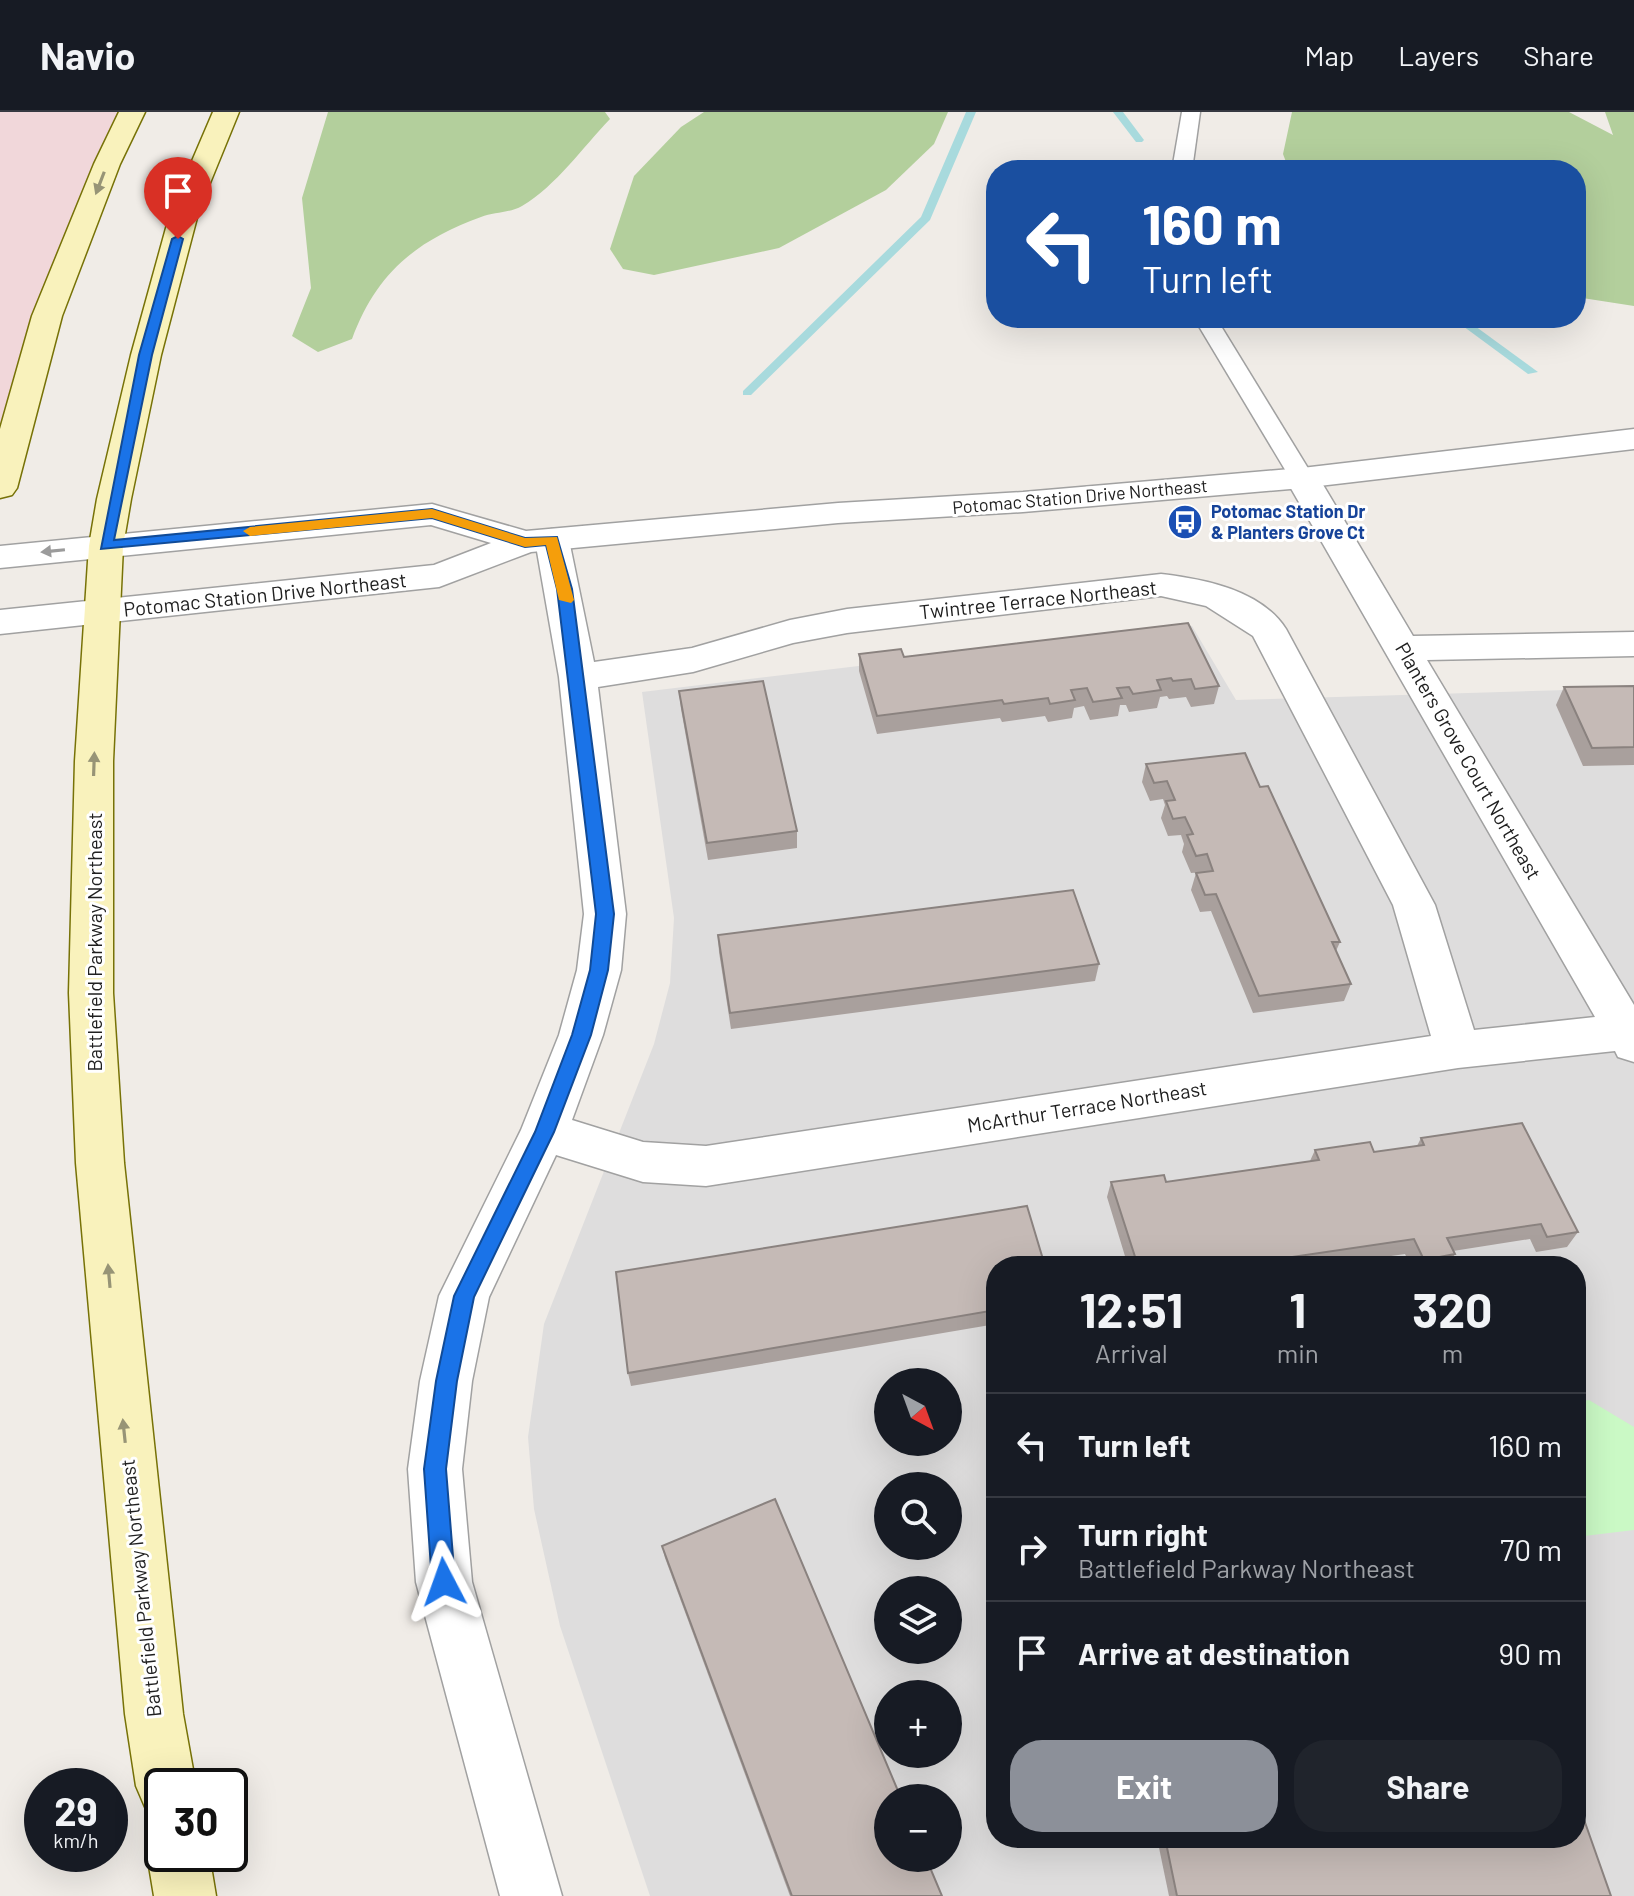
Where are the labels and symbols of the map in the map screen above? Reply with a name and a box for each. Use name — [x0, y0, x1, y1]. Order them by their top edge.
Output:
pin — [144, 157, 212, 239]
one-way arrow — [93, 171, 106, 195]
street label: Potomac Station Drive Northeast — [951, 474, 1208, 518]
place label: Potomac Station Dr & Planters Grove Ct — [1211, 500, 1365, 543]
bus stop icon: Potomac Station Dr & Planters Grove Ct — [1166, 503, 1204, 541]
one-way arrow — [40, 545, 65, 558]
street label: Potomac Station Drive Northeast — [122, 567, 408, 621]
street label: Twintree Terrace Northeast — [918, 575, 1158, 623]
street label: Planters Grove Court Northeast — [1391, 638, 1547, 883]
one-way arrow — [88, 751, 101, 776]
street label: Battlefield Parkway Northeast — [82, 812, 106, 1072]
street label: McArthur Terrace Northeast — [965, 1075, 1208, 1137]
one-way arrow — [103, 1263, 116, 1288]
north arrow — [874, 1368, 962, 1456]
one-way arrow — [117, 1418, 130, 1443]
street label: Battlefield Parkway Northeast — [115, 1458, 165, 1718]
position arrow — [402, 1540, 486, 1624]
speed limit sign: 30 — [144, 1768, 248, 1872]

